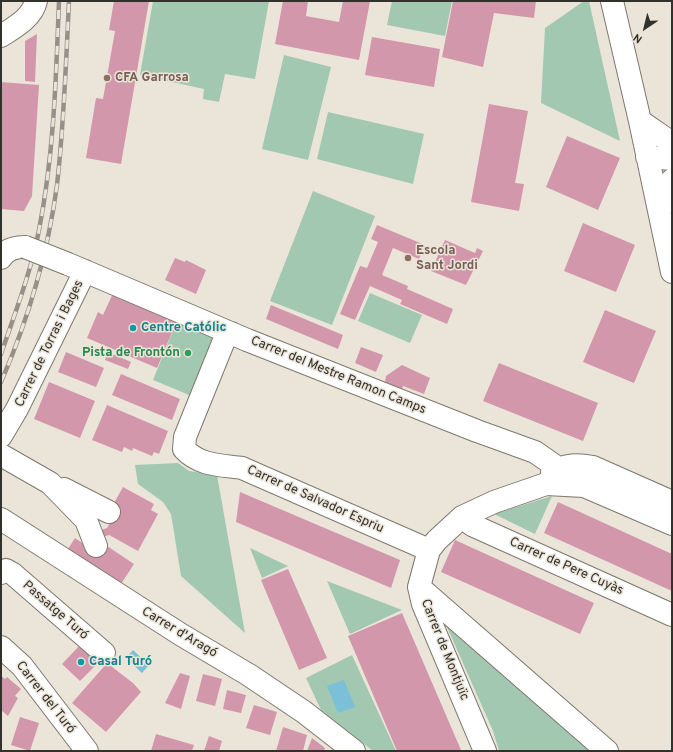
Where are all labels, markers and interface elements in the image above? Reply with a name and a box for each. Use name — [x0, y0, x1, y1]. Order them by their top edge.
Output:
north arrow — [625, 8, 665, 48]
text: N — [631, 30, 645, 46]
place label: CFA Garrosa — [115, 70, 189, 86]
marker: CFA Garrosa — [102, 73, 112, 83]
place label: Escola Sant Jordi — [416, 243, 478, 274]
marker: Escola Sant Jordi — [403, 253, 413, 263]
street label: Carrer de Torras i Bages — [12, 278, 88, 410]
place label: Centre Católic — [141, 320, 226, 336]
marker: Centre Católic — [128, 323, 138, 333]
street label: Carrer del Mestre Ramon Camps — [248, 334, 428, 418]
place label: Pista de Frontón — [82, 345, 180, 361]
marker: Pista de Frontón — [183, 348, 193, 358]
street label: Carrer de Salvador Espriu — [244, 463, 386, 537]
street label: Carrer de Pere Cuyàs — [507, 535, 625, 599]
street label: Passatge Turó — [19, 578, 91, 644]
street label: Carrer de Montjuïc — [417, 597, 471, 703]
street label: Carrer d'Aragó — [138, 604, 220, 662]
place label: Casal Turó — [89, 654, 152, 670]
marker: Casal Turó — [76, 657, 86, 667]
street label: Carrer del Turó — [12, 659, 78, 737]

